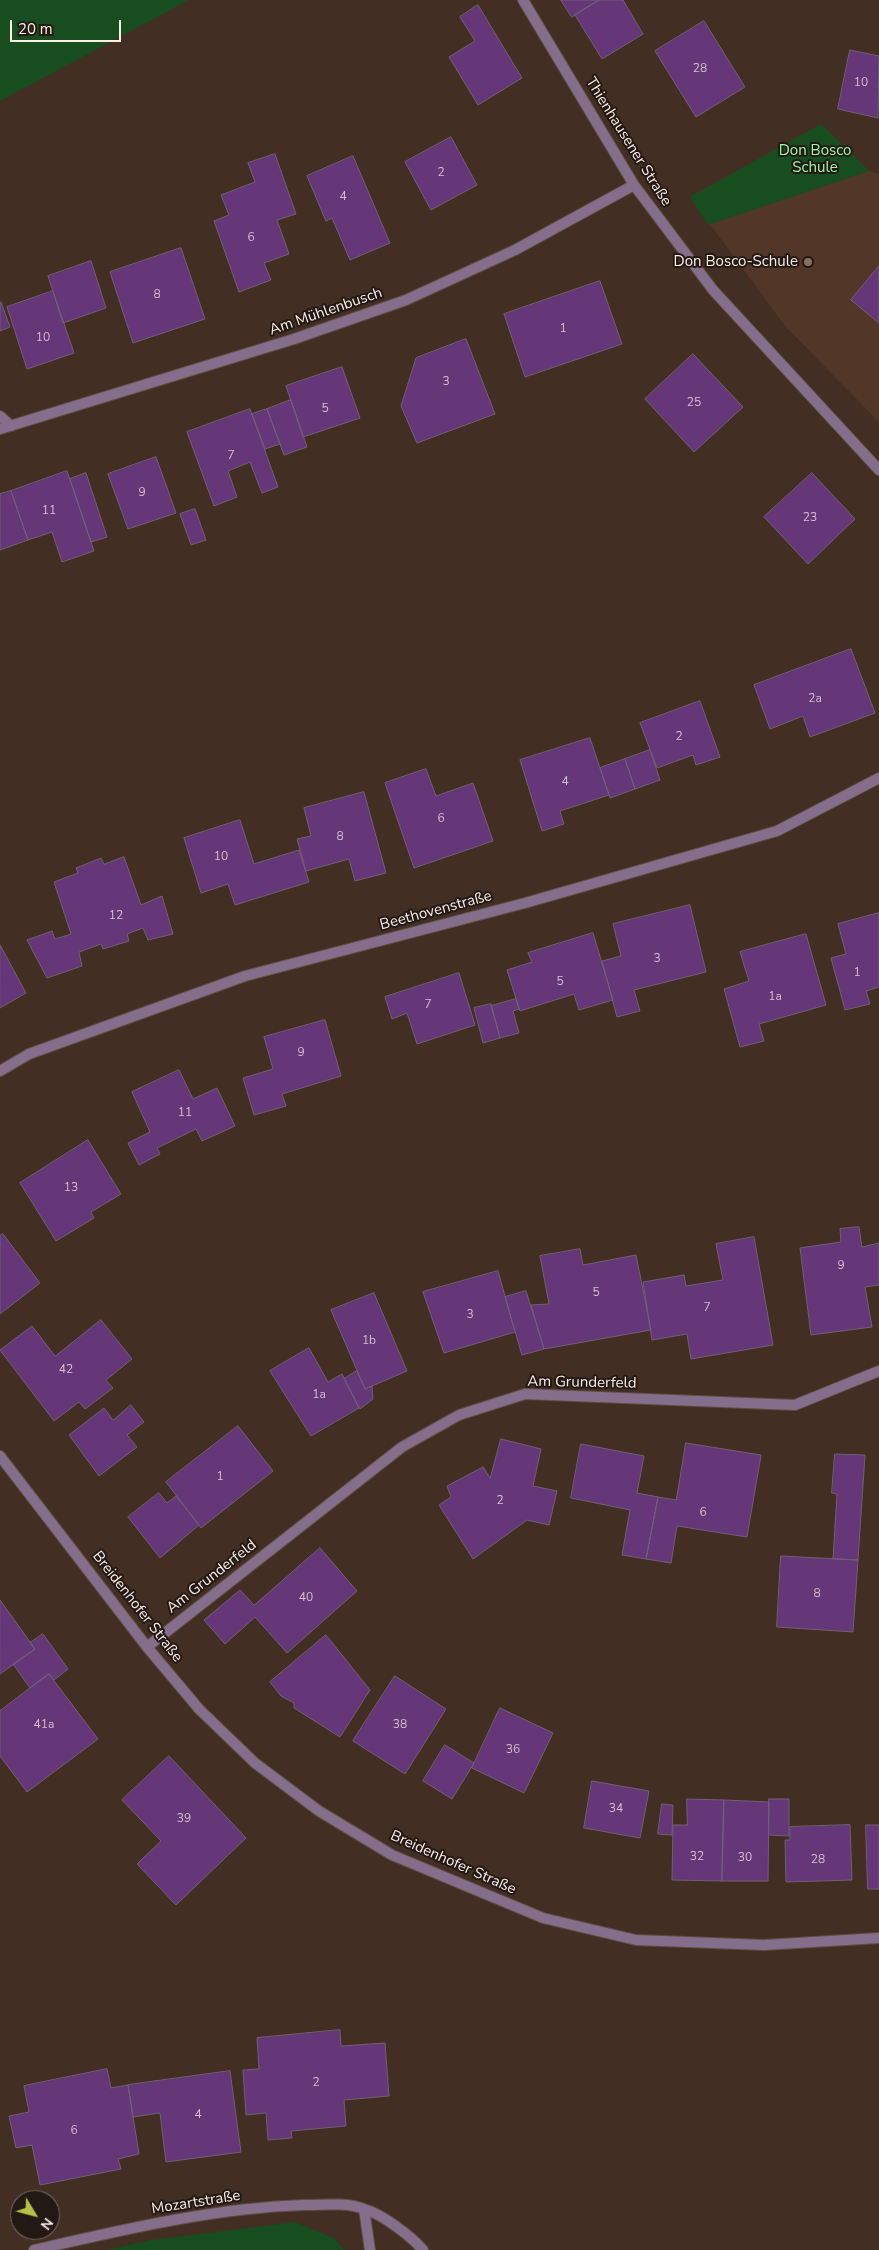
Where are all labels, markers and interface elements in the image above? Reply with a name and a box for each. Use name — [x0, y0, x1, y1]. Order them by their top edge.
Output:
scale bar — [12, 10, 124, 42]
text: 20 m — [18, 19, 53, 39]
house number: 28 — [693, 62, 707, 76]
street label: Thienhausener Straße — [581, 74, 675, 210]
house number: 10 — [854, 76, 868, 90]
park label: Don Bosco Schule — [779, 142, 851, 177]
house number: 2 — [437, 166, 445, 180]
house number: 4 — [339, 190, 347, 204]
house number: 6 — [247, 231, 255, 245]
place label: Don Bosco-Schule — [674, 253, 798, 271]
marker: Don Bosco-Schule — [802, 256, 814, 268]
street label: Am Mühlenbusch — [267, 284, 385, 340]
house number: 8 — [153, 288, 161, 302]
house number: 1 — [559, 322, 567, 336]
house number: 10 — [36, 331, 50, 345]
house number: 3 — [442, 375, 450, 389]
house number: 25 — [687, 396, 701, 410]
house number: 5 — [321, 402, 329, 416]
house number: 7 — [227, 449, 235, 463]
house number: 9 — [138, 486, 146, 500]
house number: 11 — [42, 504, 56, 518]
house number: 23 — [803, 511, 817, 525]
house number: 2a — [808, 692, 822, 706]
house number: 2 — [675, 730, 683, 744]
house number: 4 — [561, 775, 569, 789]
house number: 6 — [437, 812, 445, 826]
house number: 8 — [336, 830, 344, 844]
house number: 10 — [214, 850, 228, 864]
street label: Beethovenstraße — [378, 887, 494, 935]
house number: 12 — [109, 909, 123, 923]
house number: 3 — [653, 952, 661, 966]
house number: 1 — [853, 966, 861, 980]
house number: 5 — [556, 975, 564, 989]
house number: 1a — [768, 990, 782, 1004]
house number: 7 — [424, 998, 432, 1012]
house number: 9 — [297, 1046, 305, 1060]
house number: 11 — [178, 1106, 192, 1120]
house number: 13 — [64, 1181, 78, 1195]
house number: 9 — [837, 1259, 845, 1273]
house number: 5 — [592, 1286, 600, 1300]
house number: 7 — [703, 1301, 711, 1315]
house number: 3 — [466, 1308, 474, 1322]
house number: 1b — [362, 1334, 376, 1348]
house number: 42 — [59, 1363, 73, 1377]
street label: Am Grunderfeld — [527, 1373, 637, 1393]
house number: 1a — [312, 1388, 326, 1402]
house number: 1 — [216, 1470, 224, 1484]
house number: 2 — [496, 1494, 504, 1508]
house number: 6 — [699, 1506, 707, 1520]
street label: Am Grunderfeld — [163, 1536, 261, 1618]
street label: Breidenhofer Straße — [88, 1548, 186, 1666]
house number: 8 — [813, 1587, 821, 1601]
house number: 40 — [299, 1591, 313, 1605]
house number: 41a — [34, 1718, 54, 1732]
house number: 38 — [393, 1718, 407, 1732]
house number: 36 — [506, 1743, 520, 1757]
house number: 34 — [609, 1802, 623, 1816]
house number: 39 — [177, 1812, 191, 1826]
street label: Breidenhofer Straße — [387, 1827, 519, 1899]
house number: 32 — [690, 1850, 704, 1864]
house number: 30 — [738, 1851, 752, 1865]
house number: 28 — [811, 1853, 825, 1867]
house number: 2 — [312, 2076, 320, 2090]
house number: 4 — [194, 2108, 202, 2122]
house number: 6 — [70, 2124, 78, 2138]
street label: Mozartstraße — [150, 2187, 242, 2219]
north arrow — [10, 2190, 60, 2240]
text: N — [36, 2214, 57, 2234]

